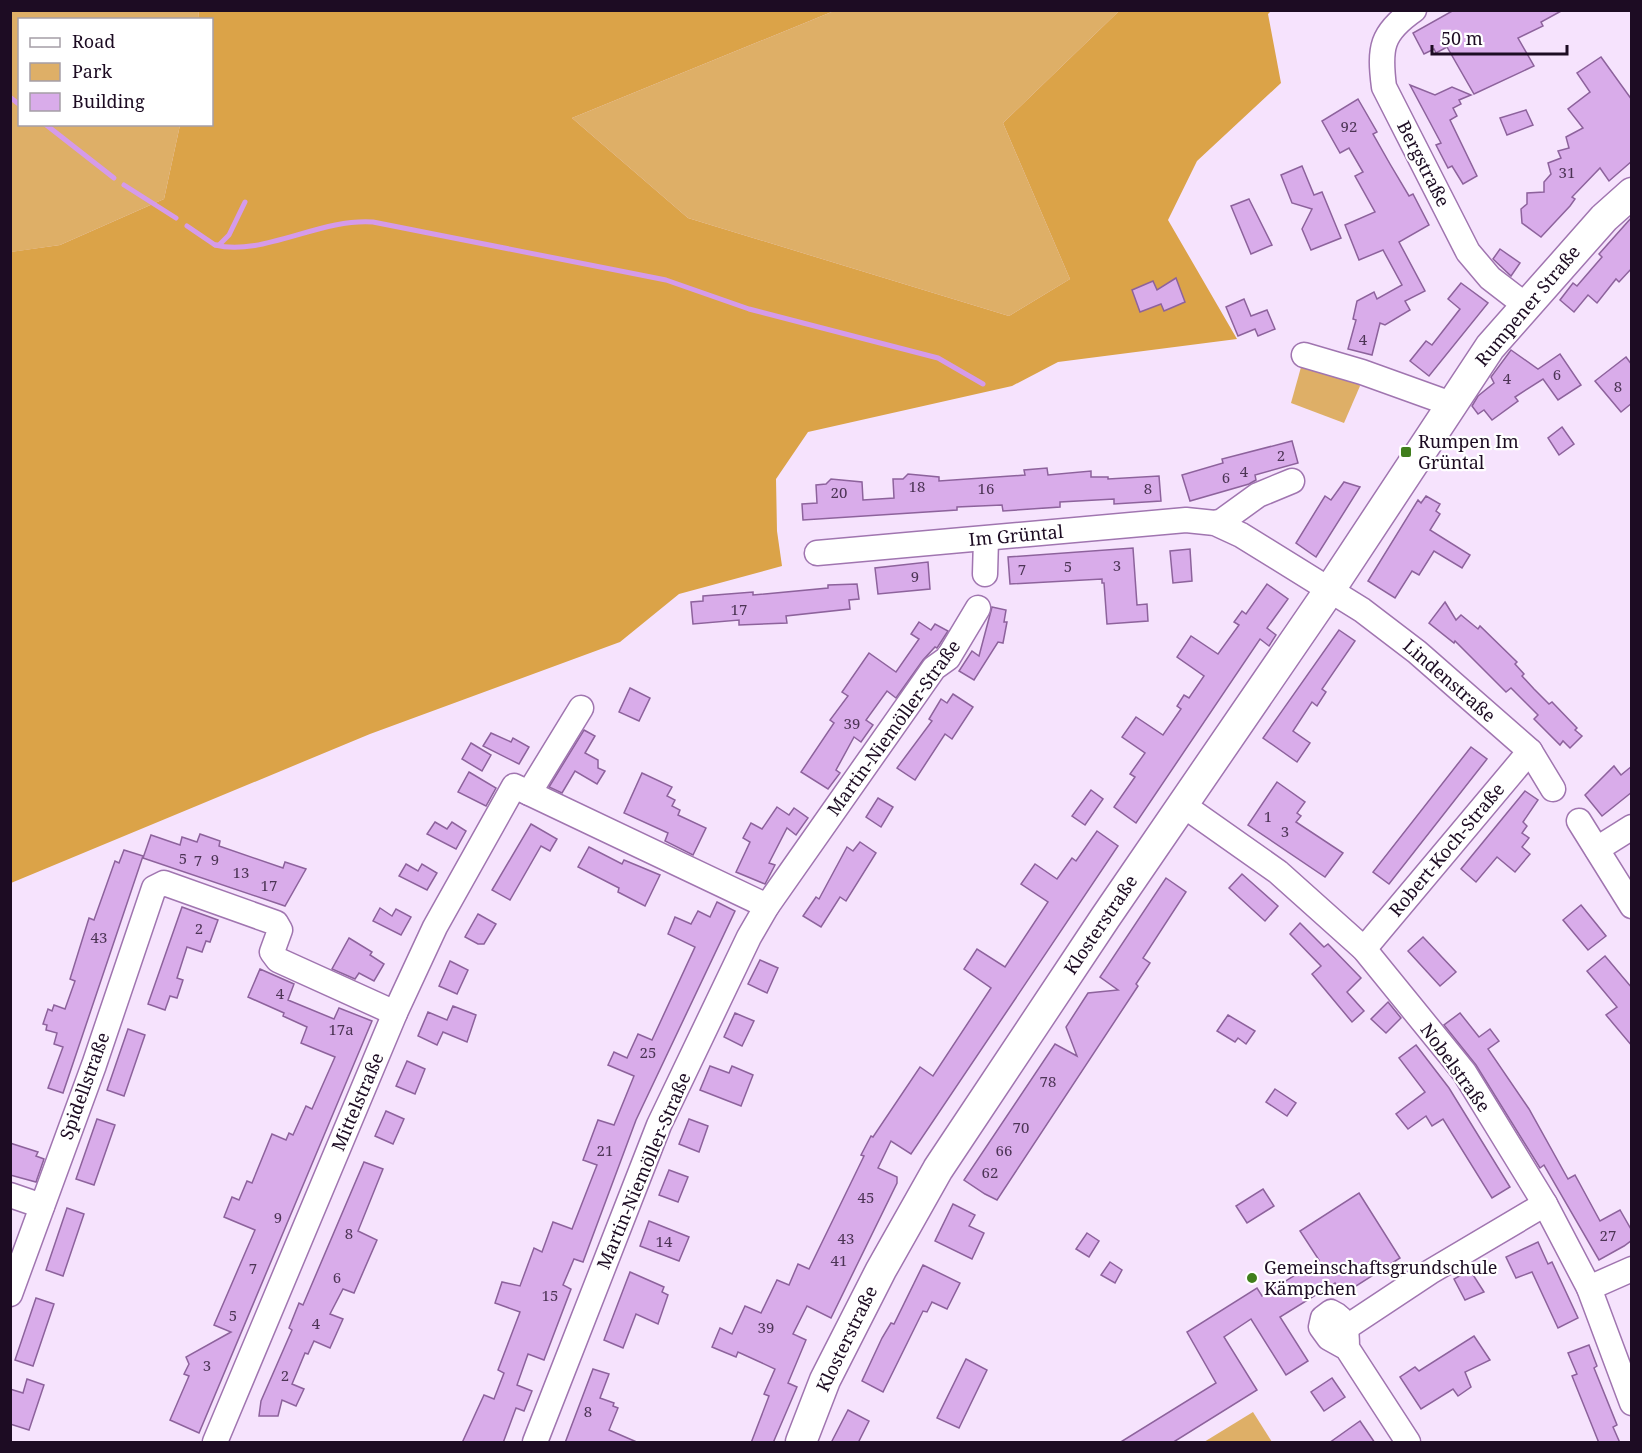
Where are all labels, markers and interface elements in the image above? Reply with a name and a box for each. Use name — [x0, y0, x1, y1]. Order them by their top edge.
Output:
legend — [18, 18, 213, 126]
scale bar — [1432, 18, 1567, 56]
text: 50 m — [1441, 26, 1483, 50]
text: Road — [72, 29, 115, 53]
text: Park — [72, 59, 112, 83]
text: Building — [72, 89, 145, 113]
house number: 92 — [1341, 116, 1357, 136]
street label: Bergstraße — [1392, 116, 1456, 211]
house number: 31 — [1559, 162, 1575, 182]
street label: Rumpener Straße — [1470, 240, 1585, 371]
house number: 4 — [1359, 329, 1368, 349]
house number: 6 — [1553, 364, 1561, 384]
house number: 4 — [1503, 368, 1512, 388]
house number: 8 — [1614, 376, 1622, 396]
place label: Rumpen Im Grüntal — [1418, 429, 1519, 474]
house number: 2 — [1277, 445, 1285, 465]
marker: Rumpen Im Grüntal — [1399, 445, 1413, 459]
house number: 4 — [1240, 461, 1249, 481]
house number: 6 — [1222, 467, 1230, 487]
house number: 18 — [909, 476, 925, 496]
house number: 16 — [978, 478, 994, 498]
house number: 8 — [1144, 478, 1152, 498]
house number: 20 — [831, 482, 847, 502]
street label: Im Grüntal — [968, 519, 1065, 551]
house number: 3 — [1113, 555, 1121, 575]
house number: 5 — [1064, 556, 1072, 576]
house number: 7 — [1018, 559, 1026, 579]
house number: 9 — [911, 566, 919, 586]
house number: 17 — [731, 599, 747, 619]
street label: Lindenstraße — [1398, 634, 1501, 727]
street label: Martin-Niemöller-Straße — [821, 635, 965, 820]
house number: 39 — [844, 713, 860, 733]
street label: Robert-Koch-Straße — [1383, 778, 1509, 921]
house number: 1 — [1264, 806, 1272, 826]
house number: 3 — [1281, 821, 1289, 841]
house number: 5 — [179, 848, 187, 868]
house number: 9 — [211, 849, 219, 869]
house number: 7 — [194, 850, 202, 870]
house number: 13 — [233, 862, 249, 882]
street label: Klosterstraße — [1058, 870, 1142, 979]
house number: 17 — [261, 875, 277, 895]
house number: 2 — [195, 918, 203, 938]
house number: 43 — [91, 927, 107, 947]
house number: 4 — [276, 983, 285, 1003]
street label: Nobelstraße — [1415, 1018, 1496, 1117]
house number: 17a — [328, 1019, 354, 1039]
street label: Spidellstraße — [54, 1029, 115, 1143]
house number: 25 — [640, 1042, 656, 1062]
street label: Mittelstraße — [326, 1049, 389, 1154]
street label: Martin-Niemöller-Straße — [591, 1068, 696, 1273]
house number: 78 — [1040, 1071, 1056, 1091]
house number: 70 — [1013, 1117, 1029, 1137]
house number: 21 — [597, 1140, 613, 1160]
house number: 66 — [996, 1140, 1012, 1160]
house number: 62 — [982, 1162, 998, 1182]
house number: 45 — [858, 1187, 874, 1207]
house number: 9 — [274, 1207, 282, 1227]
house number: 8 — [345, 1223, 353, 1243]
house number: 27 — [1600, 1225, 1616, 1245]
house number: 43 — [838, 1228, 854, 1248]
house number: 14 — [656, 1231, 673, 1251]
house number: 41 — [831, 1250, 847, 1270]
place label: Gemeinschaftsgrundschule Kämpchen — [1264, 1255, 1497, 1300]
house number: 7 — [249, 1258, 257, 1278]
house number: 6 — [333, 1267, 341, 1287]
marker: Gemeinschaftsgrundschule Kämpchen — [1245, 1271, 1259, 1285]
street label: Klosterstraße — [810, 1282, 882, 1396]
house number: 15 — [542, 1285, 558, 1305]
house number: 5 — [229, 1305, 237, 1325]
house number: 4 — [312, 1313, 321, 1333]
house number: 39 — [758, 1317, 774, 1337]
house number: 3 — [203, 1355, 211, 1375]
house number: 2 — [281, 1365, 289, 1385]
house number: 8 — [584, 1401, 592, 1421]

